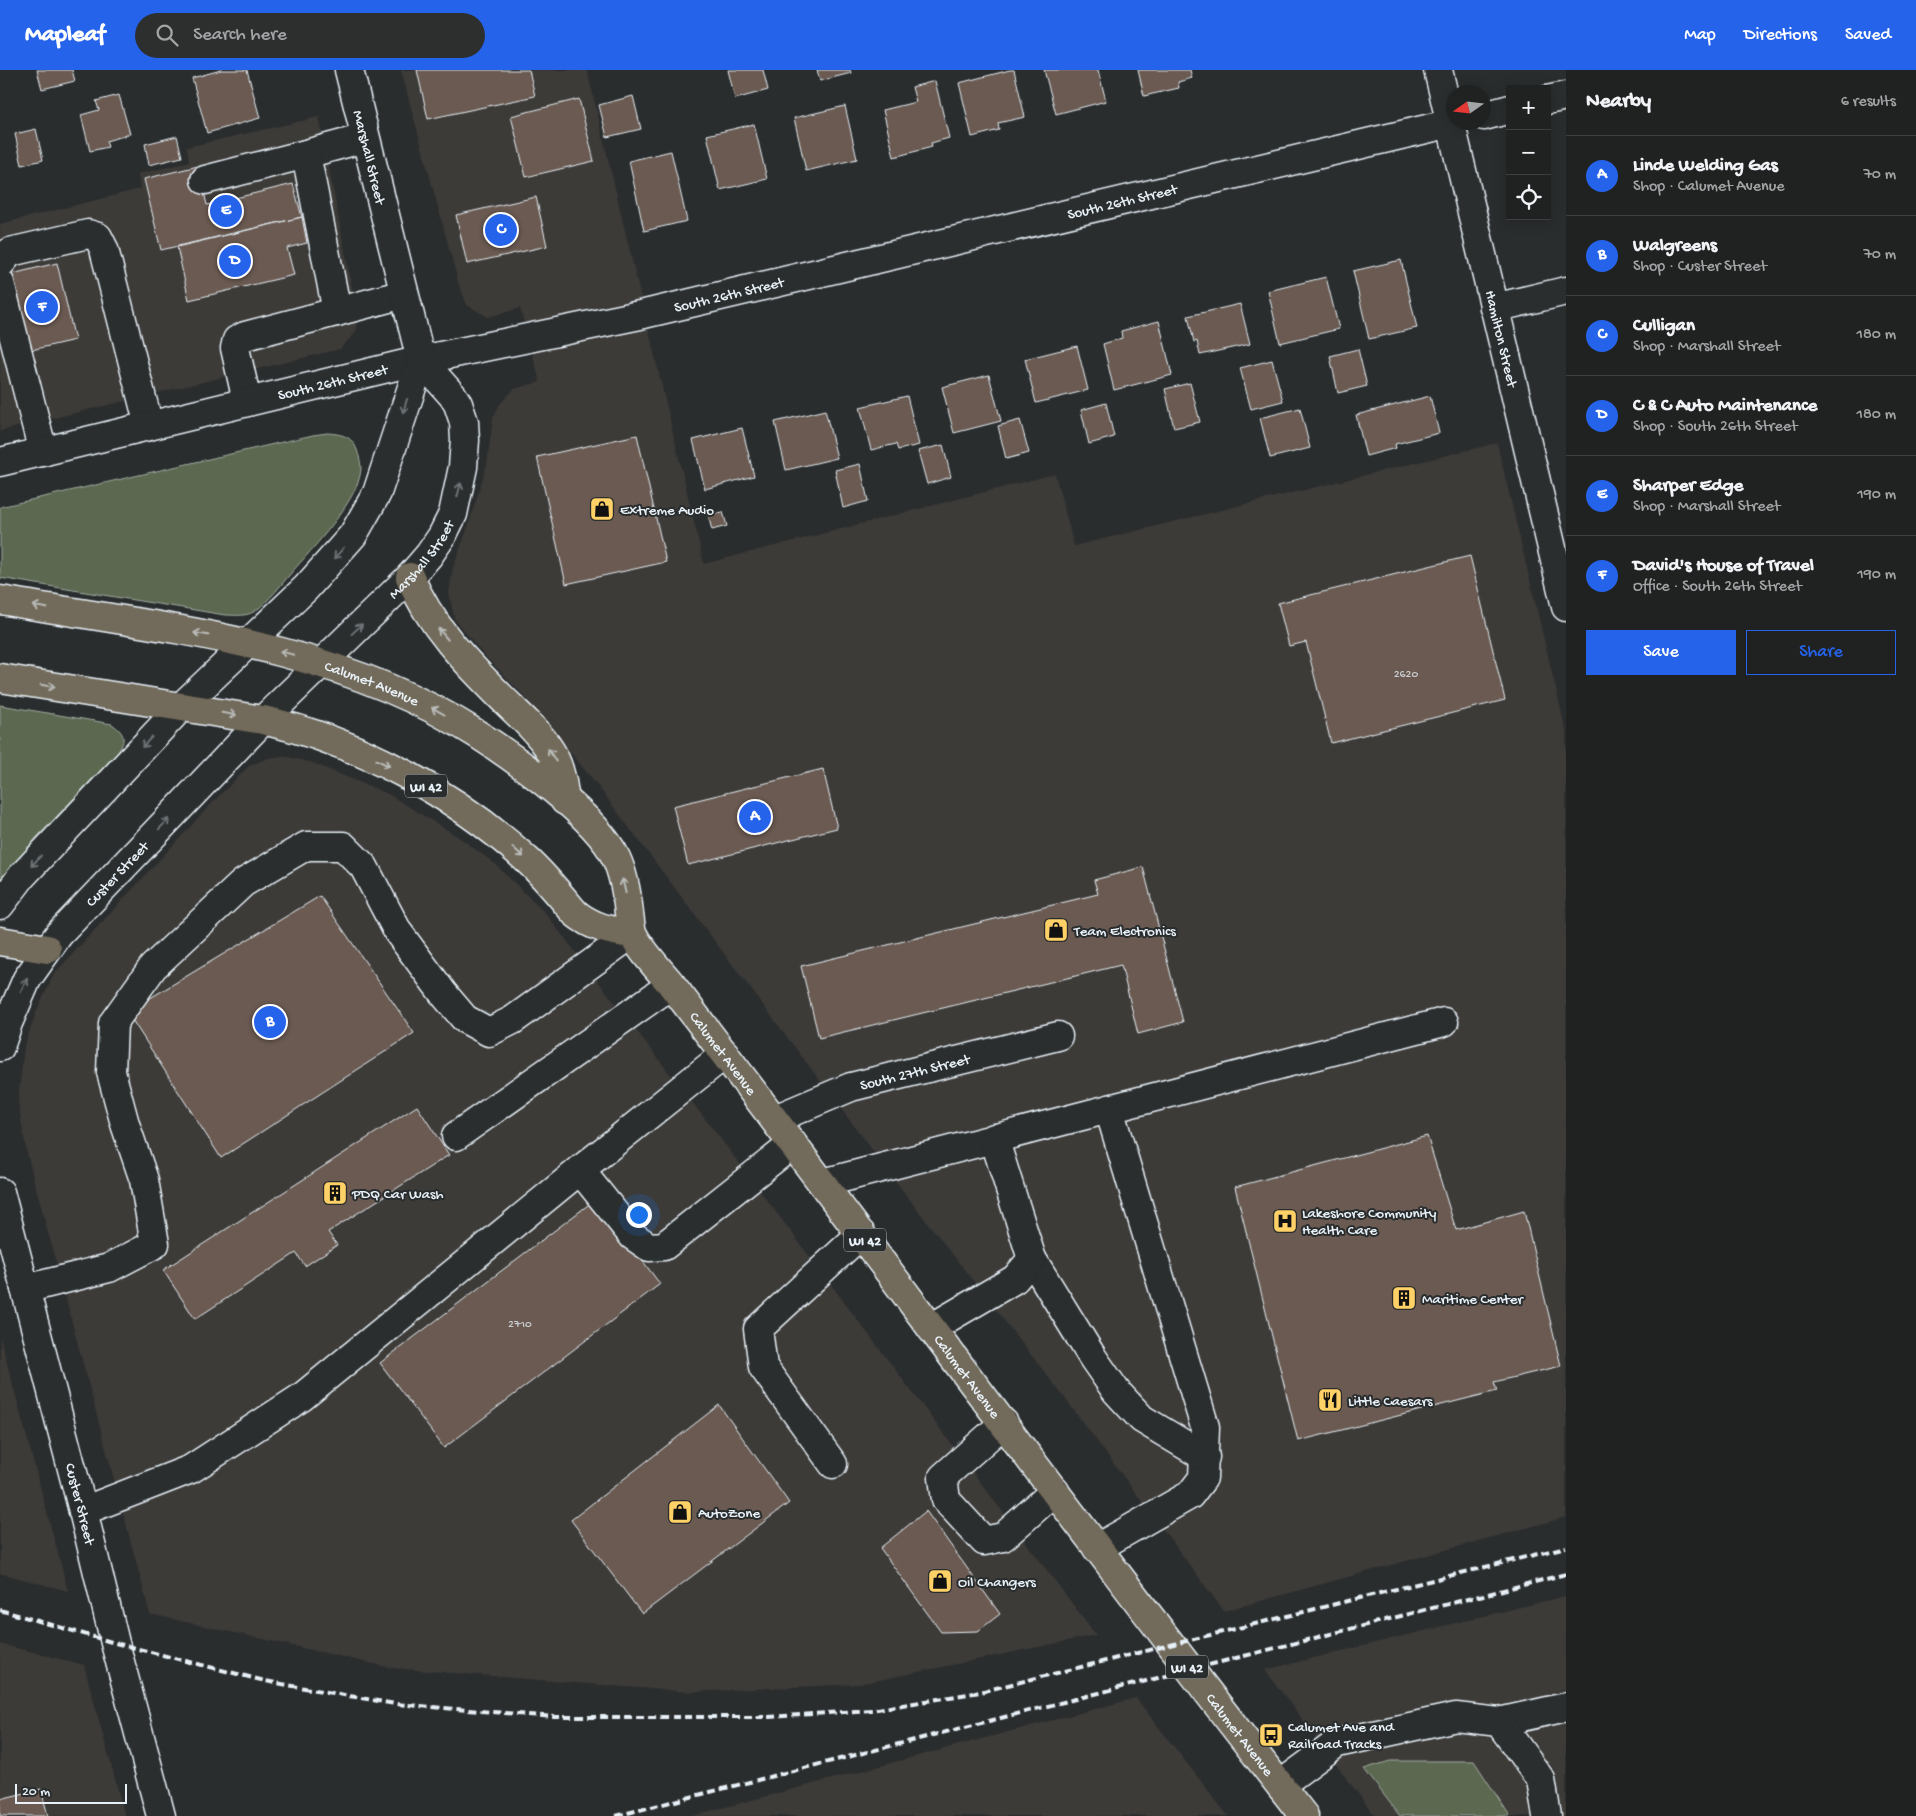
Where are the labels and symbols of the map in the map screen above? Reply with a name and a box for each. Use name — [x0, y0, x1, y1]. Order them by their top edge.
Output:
north arrow — [1446, 85, 1491, 130]
street label: Marshall Street — [348, 109, 389, 208]
street label: South 26th Street — [1066, 181, 1181, 225]
pin: E — [210, 192, 242, 230]
pin: C — [485, 211, 517, 249]
pin: D — [219, 242, 251, 280]
street label: South 26th Street — [673, 274, 788, 318]
pin: F — [26, 288, 58, 326]
street label: Hamilton Street — [1480, 289, 1521, 391]
street label: South 26th Street — [276, 361, 391, 405]
one-way arrow — [400, 398, 410, 414]
one-way arrow — [454, 483, 464, 499]
shop icon: Extreme Audio — [589, 496, 615, 522]
place label: Extreme Audio — [620, 502, 714, 520]
street label: Marshall Street — [386, 516, 460, 604]
one-way arrow — [333, 546, 344, 559]
one-way arrow — [33, 601, 49, 611]
one-way arrow — [350, 623, 363, 635]
one-way arrow — [438, 628, 449, 641]
one-way arrow — [193, 629, 209, 639]
one-way arrow — [279, 647, 295, 657]
street label: Calumet Avenue — [322, 658, 422, 711]
house number: 2620 — [1394, 668, 1419, 682]
one-way arrow — [40, 681, 56, 691]
one-way arrow — [431, 706, 445, 716]
one-way arrow — [221, 709, 237, 719]
one-way arrow — [142, 736, 153, 749]
one-way arrow — [546, 748, 556, 762]
one-way arrow — [375, 759, 390, 769]
road number: WI 42 — [405, 774, 447, 798]
pin: A — [739, 798, 771, 836]
one-way arrow — [158, 818, 170, 830]
street label: Custer Street — [83, 837, 155, 911]
one-way arrow — [512, 846, 525, 858]
one-way arrow — [30, 854, 42, 867]
one-way arrow — [619, 879, 629, 895]
shop icon: Team Electronics — [1043, 917, 1069, 943]
place label: Team Electronics — [1073, 923, 1176, 941]
one-way arrow — [19, 978, 29, 993]
pin: B — [254, 1003, 286, 1041]
street label: Calumet Avenue — [685, 1009, 760, 1100]
street label: South 27th Street — [858, 1051, 974, 1095]
building icon: PDQ Car Wash — [322, 1180, 348, 1206]
place label: PDQ Car Wash — [351, 1186, 444, 1204]
your location — [626, 1202, 652, 1228]
place label: Lakeshore Community Health Care — [1302, 1205, 1437, 1240]
hospital icon: Lakeshore Community Health Care — [1272, 1208, 1298, 1234]
road number: WI 42 — [844, 1228, 886, 1252]
building icon: Maritime Center — [1391, 1285, 1417, 1311]
place label: Maritime Center — [1422, 1291, 1524, 1309]
house number: 2710 — [508, 1318, 532, 1332]
street label: Calumet Avenue — [929, 1332, 1003, 1423]
restaurant icon: Little Caesars — [1317, 1387, 1343, 1413]
place label: Little Caesars — [1348, 1393, 1433, 1411]
street label: Custer Street — [60, 1461, 98, 1549]
shop icon: AutoZone — [667, 1499, 693, 1525]
place label: AutoZone — [698, 1505, 760, 1523]
shop icon: Oil Changers — [927, 1568, 953, 1594]
place label: Oil Changers — [958, 1574, 1036, 1592]
road number: WI 42 — [1166, 1655, 1208, 1678]
street label: Calumet Avenue — [1201, 1690, 1277, 1781]
place label: Calumet Ave and Railroad Tracks — [1288, 1719, 1395, 1754]
bus stop icon: Calumet Ave and Railroad Tracks — [1258, 1722, 1284, 1748]
scale bar — [15, 1781, 128, 1804]

